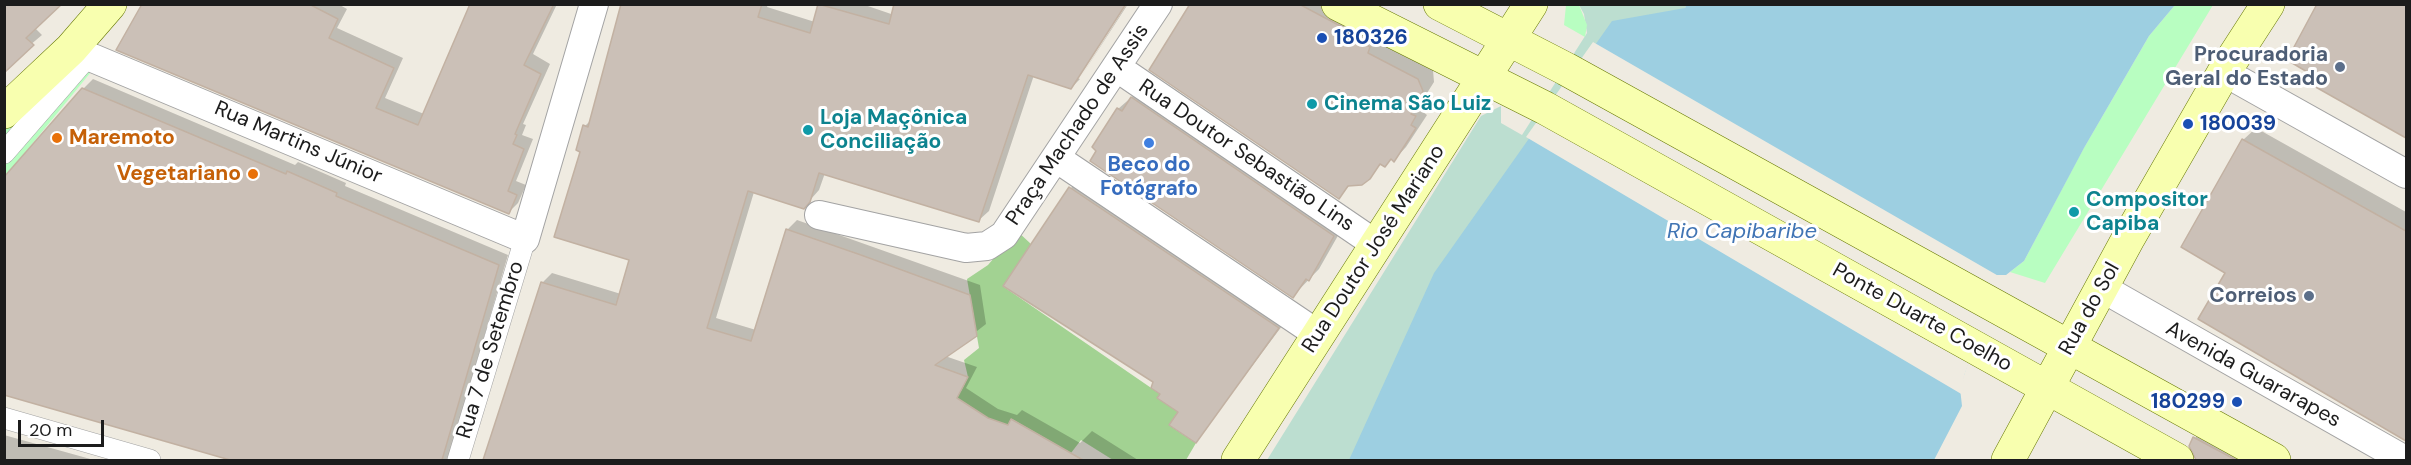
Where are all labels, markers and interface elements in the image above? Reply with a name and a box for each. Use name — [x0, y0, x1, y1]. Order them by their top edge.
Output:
street label: Praça Machado de Assis — [1001, 20, 1155, 230]
place label: 180326 — [1334, 25, 1408, 51]
marker: 180326 — [1315, 31, 1329, 45]
place label: Procuradoria Geral do Estado — [2165, 42, 2328, 92]
marker: Procuradoria Geral do Estado — [2333, 60, 2347, 74]
street label: Rua Doutor Sebastião Lins — [1134, 74, 1358, 238]
place label: Cinema São Luiz — [1324, 91, 1491, 117]
street label: Rua Martins Júnior — [210, 96, 386, 190]
marker: Cinema São Luiz — [1305, 97, 1319, 111]
place label: Loja Maçônica Conciliação — [820, 105, 967, 155]
place label: 180039 — [2200, 111, 2276, 137]
marker: 180039 — [2181, 117, 2195, 131]
marker: Loja Maçônica Conciliação — [801, 123, 815, 137]
place label: Maremoto — [69, 125, 175, 151]
marker: Maremoto — [50, 131, 64, 145]
marker: Beco do Fotógrafo — [1142, 136, 1156, 150]
street label: Rua Doutor José Mariano — [1297, 140, 1451, 358]
place label: Beco do Fotógrafo — [1100, 152, 1198, 202]
place label: Vegetariano — [117, 161, 241, 187]
marker: Vegetariano — [246, 167, 260, 181]
place label: Compositor Capiba — [2086, 187, 2208, 237]
marker: Compositor Capiba — [2067, 205, 2081, 219]
water label: Rio Capibaribe — [1667, 219, 1817, 245]
street label: Rua 7 de Setembro — [452, 258, 530, 442]
street label: Ponte Duarte Coelho — [1828, 258, 2016, 378]
street label: Rua do Sol — [2054, 258, 2126, 360]
place label: Correios — [2209, 283, 2297, 309]
marker: Correios — [2302, 289, 2316, 303]
street label: Avenida Guararapes — [2161, 316, 2345, 434]
place label: 180299 — [2151, 389, 2225, 415]
marker: 180299 — [2230, 395, 2244, 409]
scale bar — [21, 408, 106, 446]
text: 20 m — [29, 418, 72, 442]

